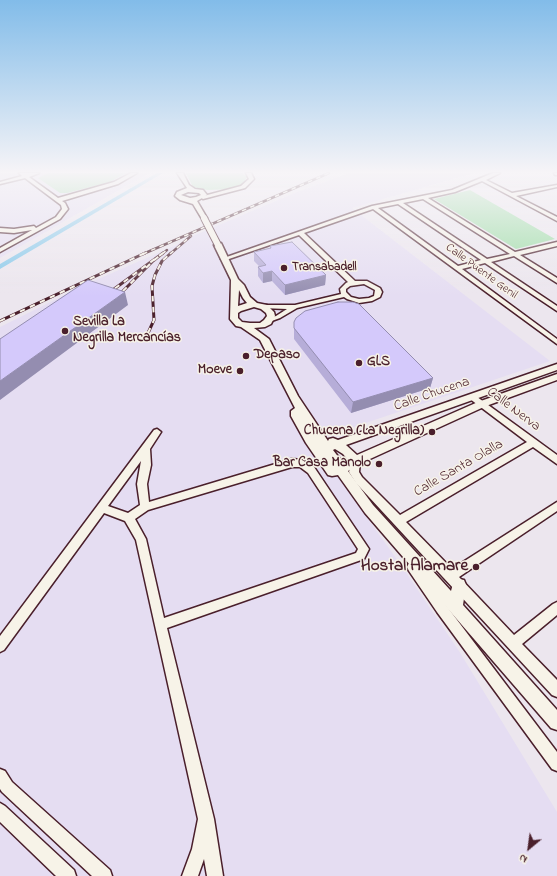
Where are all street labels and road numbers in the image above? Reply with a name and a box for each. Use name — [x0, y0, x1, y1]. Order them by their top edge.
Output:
street label: Calle Puente Genil — [442, 241, 520, 303]
street label: Calle Chucena — [392, 374, 472, 416]
street label: Calle Nerva — [483, 384, 543, 436]
street label: Calle Santa Olalla — [411, 437, 507, 501]

